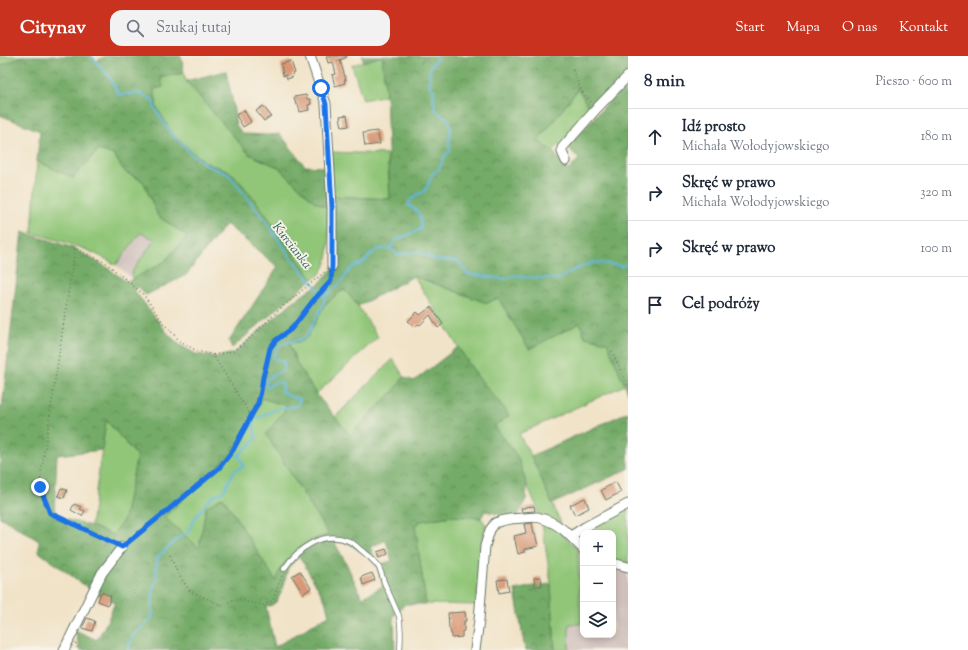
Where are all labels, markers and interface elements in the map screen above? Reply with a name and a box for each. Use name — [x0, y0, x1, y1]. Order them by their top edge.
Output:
search box — [110, 10, 390, 46]
text: Citynav — [20, 15, 86, 42]
icon: search — [124, 17, 146, 39]
text: Szukaj tutaj — [156, 18, 231, 39]
text: Start — [735, 18, 765, 38]
text: Mapa — [787, 18, 820, 38]
text: O nas — [842, 18, 877, 38]
text: Kontakt — [899, 18, 948, 38]
text: 8 min — [644, 70, 685, 94]
text: Pieszo · 600 m — [875, 73, 952, 91]
route start — [312, 79, 330, 97]
text: Idź prosto — [682, 117, 746, 138]
icon: ahead — [644, 126, 666, 148]
text: 180 m — [921, 128, 952, 146]
text: Michała Wołodyjowskiego — [682, 138, 829, 156]
text: Skręć w prawo — [682, 173, 776, 194]
icon: right — [644, 182, 666, 204]
text: 320 m — [920, 184, 952, 202]
text: Michała Wołodyjowskiego — [682, 194, 829, 212]
water label: Kurcianka — [268, 219, 315, 273]
icon: right — [644, 238, 666, 260]
text: Skręć w prawo — [682, 238, 776, 259]
text: 100 m — [920, 240, 952, 258]
icon: arrive — [644, 294, 666, 316]
text: Cel podróży — [682, 294, 760, 315]
route end — [31, 478, 49, 496]
map controls — [580, 530, 616, 638]
button: + — [580, 530, 616, 566]
button: − — [580, 566, 616, 602]
button: layers — [580, 602, 616, 638]

